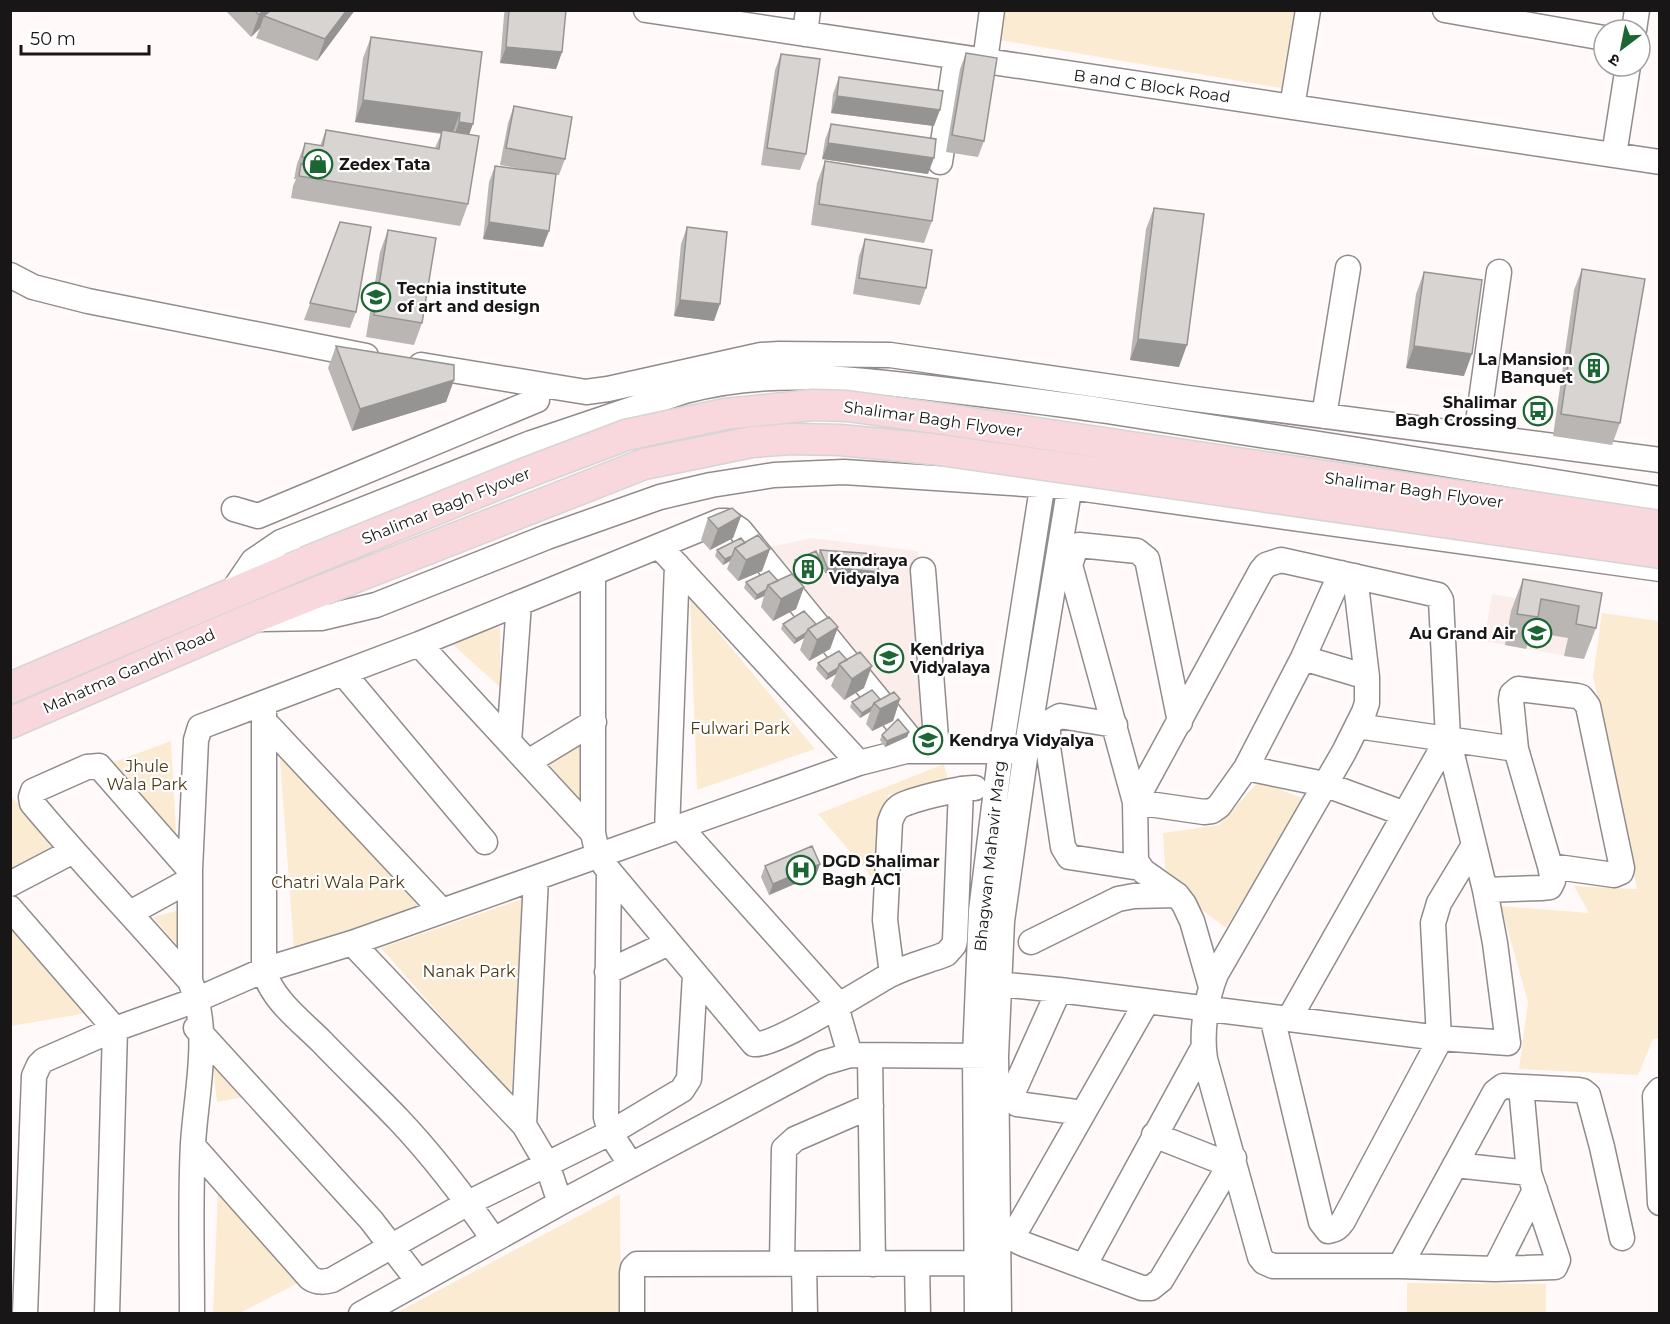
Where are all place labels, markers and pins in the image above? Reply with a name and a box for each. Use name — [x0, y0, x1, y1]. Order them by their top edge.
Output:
shop icon: Zedex Tata — [302, 148, 334, 180]
place label: Zedex Tata — [339, 155, 431, 174]
place label: Tecnia institute of art and design — [397, 279, 540, 316]
school or university icon: Tecnia institute of art and design — [360, 281, 392, 313]
place label: La Mansion Banquet — [1478, 350, 1573, 387]
building icon: La Mansion Banquet — [1578, 352, 1610, 384]
place label: Shalimar Bagh Crossing — [1395, 393, 1517, 430]
bus stop icon: Shalimar Bagh Crossing — [1522, 395, 1554, 427]
place label: Kendraya Vidyalya — [828, 551, 908, 588]
building icon: Kendraya Vidyalya — [792, 553, 824, 585]
school or university icon: Au Grand Air — [1521, 617, 1553, 649]
place label: Au Grand Air — [1408, 624, 1516, 643]
place label: Kendriya Vidyalaya — [909, 640, 990, 677]
school or university icon: Kendriya Vidyalaya — [873, 642, 905, 674]
school or university icon: Kendrya Vidyalya — [912, 724, 944, 756]
place label: Kendrya Vidyalya — [949, 731, 1094, 750]
place label: DGD Shalimar Bagh AC1 — [822, 852, 940, 889]
hospital icon: DGD Shalimar Bagh AC1 — [785, 854, 817, 886]

